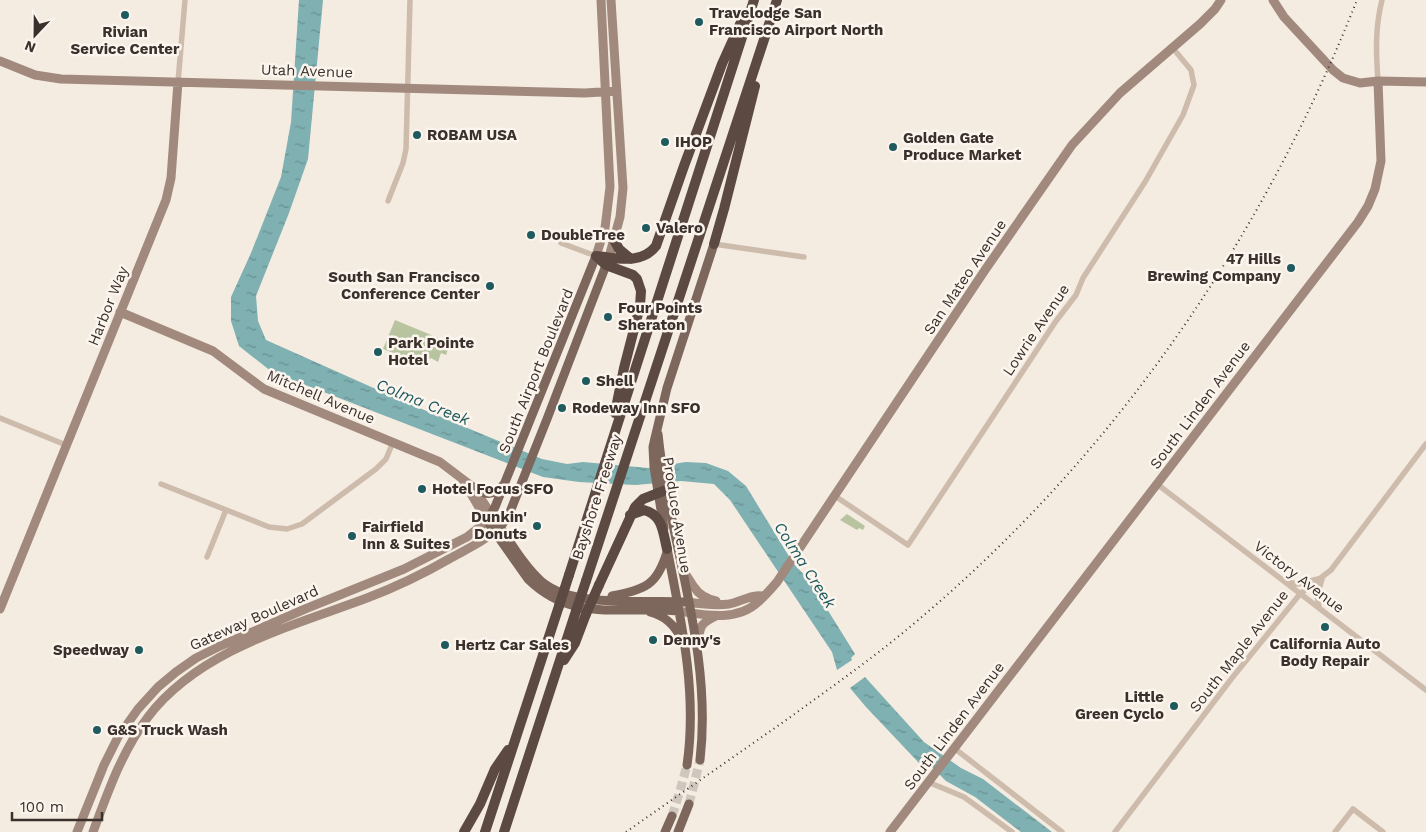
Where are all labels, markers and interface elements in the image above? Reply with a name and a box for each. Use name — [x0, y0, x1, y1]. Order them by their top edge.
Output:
place label: Travelodge San Francisco Airport North — [709, 4, 883, 39]
marker: Rivian Service Center — [119, 9, 131, 21]
north arrow — [10, 10, 60, 60]
marker: Travelodge San Francisco Airport North — [693, 16, 705, 28]
place label: Rivian Service Center — [71, 23, 180, 58]
text: N — [22, 38, 38, 56]
street label: Utah Avenue — [261, 60, 353, 82]
place label: ROBAM USA — [427, 126, 518, 144]
marker: ROBAM USA — [411, 129, 423, 141]
place label: Golden Gate Produce Market — [903, 129, 1022, 164]
place label: IHOP — [675, 133, 712, 151]
marker: IHOP — [659, 136, 671, 148]
marker: Golden Gate Produce Market — [887, 141, 899, 153]
street label: San Mateo Avenue — [920, 216, 1010, 338]
place label: Valero — [656, 219, 703, 237]
marker: Valero — [640, 222, 652, 234]
place label: DoubleTree — [541, 226, 625, 244]
marker: DoubleTree — [525, 229, 537, 241]
place label: 47 Hills Brewing Company — [1147, 250, 1282, 285]
marker: 47 Hills Brewing Company — [1285, 262, 1297, 274]
street label: Harbor Way — [84, 263, 132, 348]
place label: South San Francisco Conference Center — [328, 268, 481, 303]
marker: South San Francisco Conference Center — [484, 280, 496, 292]
street label: Lowrie Avenue — [999, 281, 1073, 379]
street label: South Airport Boulevard — [495, 286, 577, 456]
place label: Four Points Sheraton — [618, 299, 702, 334]
marker: Four Points Sheraton — [602, 311, 614, 323]
place label: Park Pointe Hotel — [388, 334, 475, 369]
street label: South Linden Avenue — [1146, 337, 1254, 473]
marker: Park Pointe Hotel — [372, 346, 384, 358]
street label: Mitchell Avenue — [264, 366, 378, 428]
place label: Shell — [596, 372, 634, 390]
water label: Colma Creek — [374, 375, 474, 430]
marker: Shell — [580, 375, 592, 387]
place label: Rodeway Inn SFO — [572, 399, 701, 417]
marker: Rodeway Inn SFO — [556, 402, 568, 414]
street label: Bayshore Freeway — [568, 432, 626, 562]
street label: Produce Avenue — [659, 456, 695, 574]
place label: Hotel Focus SFO — [432, 480, 554, 498]
marker: Hotel Focus SFO — [416, 483, 428, 495]
place label: Dunkin' Donuts — [471, 508, 527, 543]
place label: Fairfield Inn & Suites — [362, 518, 450, 553]
water label: Colma Creek — [770, 518, 841, 613]
marker: Dunkin' Donuts — [531, 520, 543, 532]
marker: Fairfield Inn & Suites — [346, 530, 358, 542]
street label: Victory Avenue — [1250, 537, 1348, 617]
street label: Gateway Boulevard — [187, 581, 321, 655]
street label: South Maple Avenue — [1186, 586, 1292, 716]
marker: California Auto Body Repair — [1319, 621, 1331, 633]
place label: Denny's — [663, 631, 721, 649]
marker: Denny's — [647, 634, 659, 646]
place label: California Auto Body Repair — [1270, 635, 1380, 670]
place label: Hertz Car Sales — [455, 636, 569, 654]
marker: Hertz Car Sales — [439, 639, 451, 651]
place label: Speedway — [53, 641, 130, 659]
marker: Speedway — [133, 644, 145, 656]
street label: South Linden Avenue — [900, 658, 1008, 794]
place label: Little Green Cyclo — [1075, 688, 1164, 723]
marker: Little Green Cyclo — [1168, 700, 1180, 712]
place label: G&S Truck Wash — [107, 721, 228, 739]
marker: G&S Truck Wash — [91, 724, 103, 736]
scale bar — [12, 790, 102, 822]
text: 100 m — [20, 798, 64, 816]

